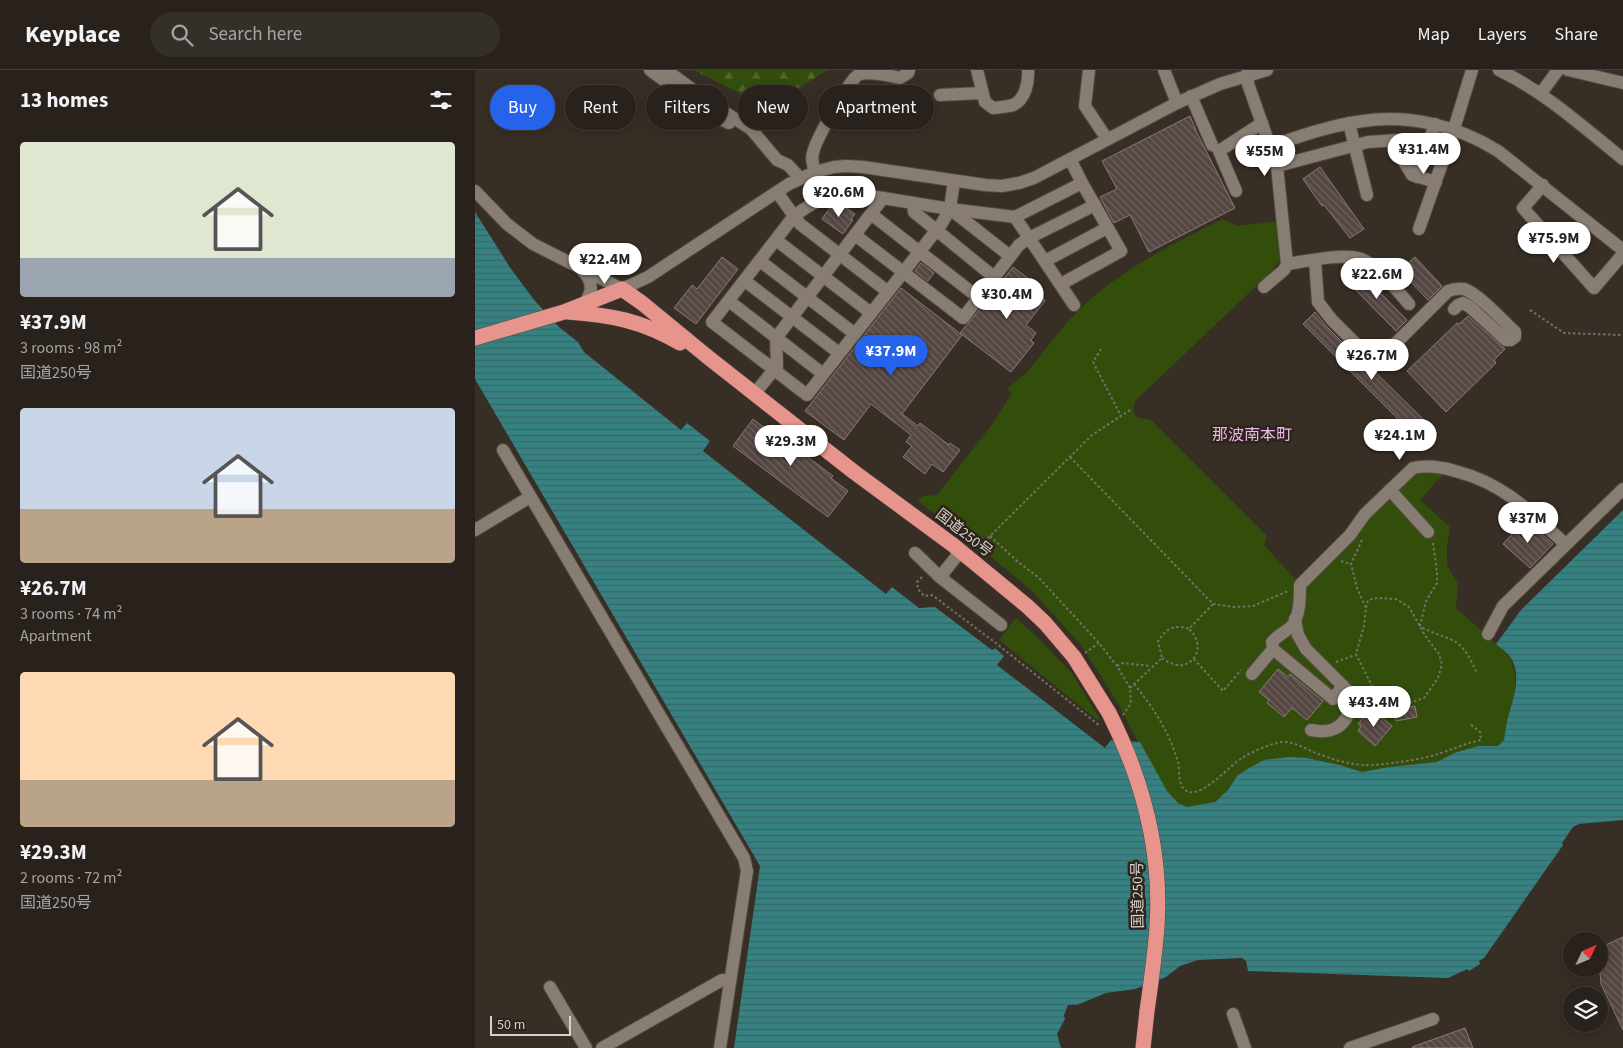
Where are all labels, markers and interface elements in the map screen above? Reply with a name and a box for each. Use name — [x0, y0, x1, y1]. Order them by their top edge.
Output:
search box — [150, 12, 500, 57]
text: Keyplace — [25, 17, 120, 52]
icon: search — [168, 21, 196, 49]
text: Search here — [208, 21, 302, 48]
text: Map — [1418, 22, 1450, 47]
text: Layers — [1478, 22, 1527, 47]
text: Share — [1555, 22, 1598, 47]
text: 13 homes — [20, 85, 108, 115]
chip: Buy — [490, 85, 555, 130]
chip: Rent — [565, 85, 636, 130]
chip: Filters — [646, 85, 728, 130]
chip: New — [738, 85, 808, 130]
chip: Apartment — [818, 85, 934, 130]
icon: filters — [427, 86, 455, 114]
pin: ¥31.4M — [1383, 132, 1465, 175]
pin: ¥55M — [1235, 134, 1295, 177]
text: ¥31.4M — [1399, 138, 1449, 160]
text: ¥55M — [1246, 140, 1284, 162]
icon: home — [193, 174, 283, 264]
pin: ¥20.6M — [798, 176, 880, 218]
text: ¥20.6M — [814, 181, 864, 203]
pin: ¥75.9M — [1513, 222, 1595, 264]
text: ¥75.9M — [1529, 227, 1579, 249]
pin: ¥22.4M — [564, 242, 646, 285]
text: ¥22.4M — [580, 248, 630, 270]
pin: ¥22.6M — [1336, 258, 1418, 300]
text: ¥22.6M — [1352, 263, 1402, 285]
pin: ¥30.4M — [966, 278, 1048, 320]
text: ¥30.4M — [982, 283, 1032, 305]
text: ¥37.9M — [20, 307, 87, 337]
pin: ¥37.9M — [850, 334, 932, 377]
text: 3 rooms · 98 m² — [20, 337, 122, 359]
pin: ¥26.7M — [1331, 338, 1413, 381]
text: ¥37.9M — [866, 340, 916, 362]
text: ¥26.7M — [1347, 344, 1397, 366]
text: 国道250号 — [20, 362, 92, 384]
pin: ¥24.1M — [1359, 418, 1441, 461]
pin: ¥29.3M — [750, 424, 832, 467]
district label: 那波南本町 — [1212, 424, 1292, 446]
text: ¥24.1M — [1375, 424, 1425, 446]
text: ¥29.3M — [766, 430, 816, 452]
icon: home — [193, 441, 283, 531]
pin: ¥37M — [1498, 502, 1558, 544]
street label: 国道250号 — [931, 504, 997, 562]
text: ¥37M — [1509, 507, 1547, 529]
text: ¥26.7M — [20, 573, 87, 603]
text: 3 rooms · 74 m² — [20, 603, 122, 625]
text: Apartment — [20, 625, 92, 647]
pin: ¥43.4M — [1333, 686, 1415, 728]
text: ¥43.4M — [1349, 691, 1399, 713]
icon: home — [193, 704, 283, 794]
text: ¥29.3M — [20, 837, 87, 867]
street label: 国道250号 — [1127, 861, 1149, 929]
text: 2 rooms · 72 m² — [20, 867, 122, 889]
text: 国道250号 — [20, 892, 92, 914]
north arrow — [1563, 932, 1607, 978]
map controls — [1563, 932, 1608, 1032]
button: layers — [1563, 987, 1608, 1032]
scale bar — [490, 1013, 571, 1036]
text: 50 m — [497, 1015, 525, 1035]

